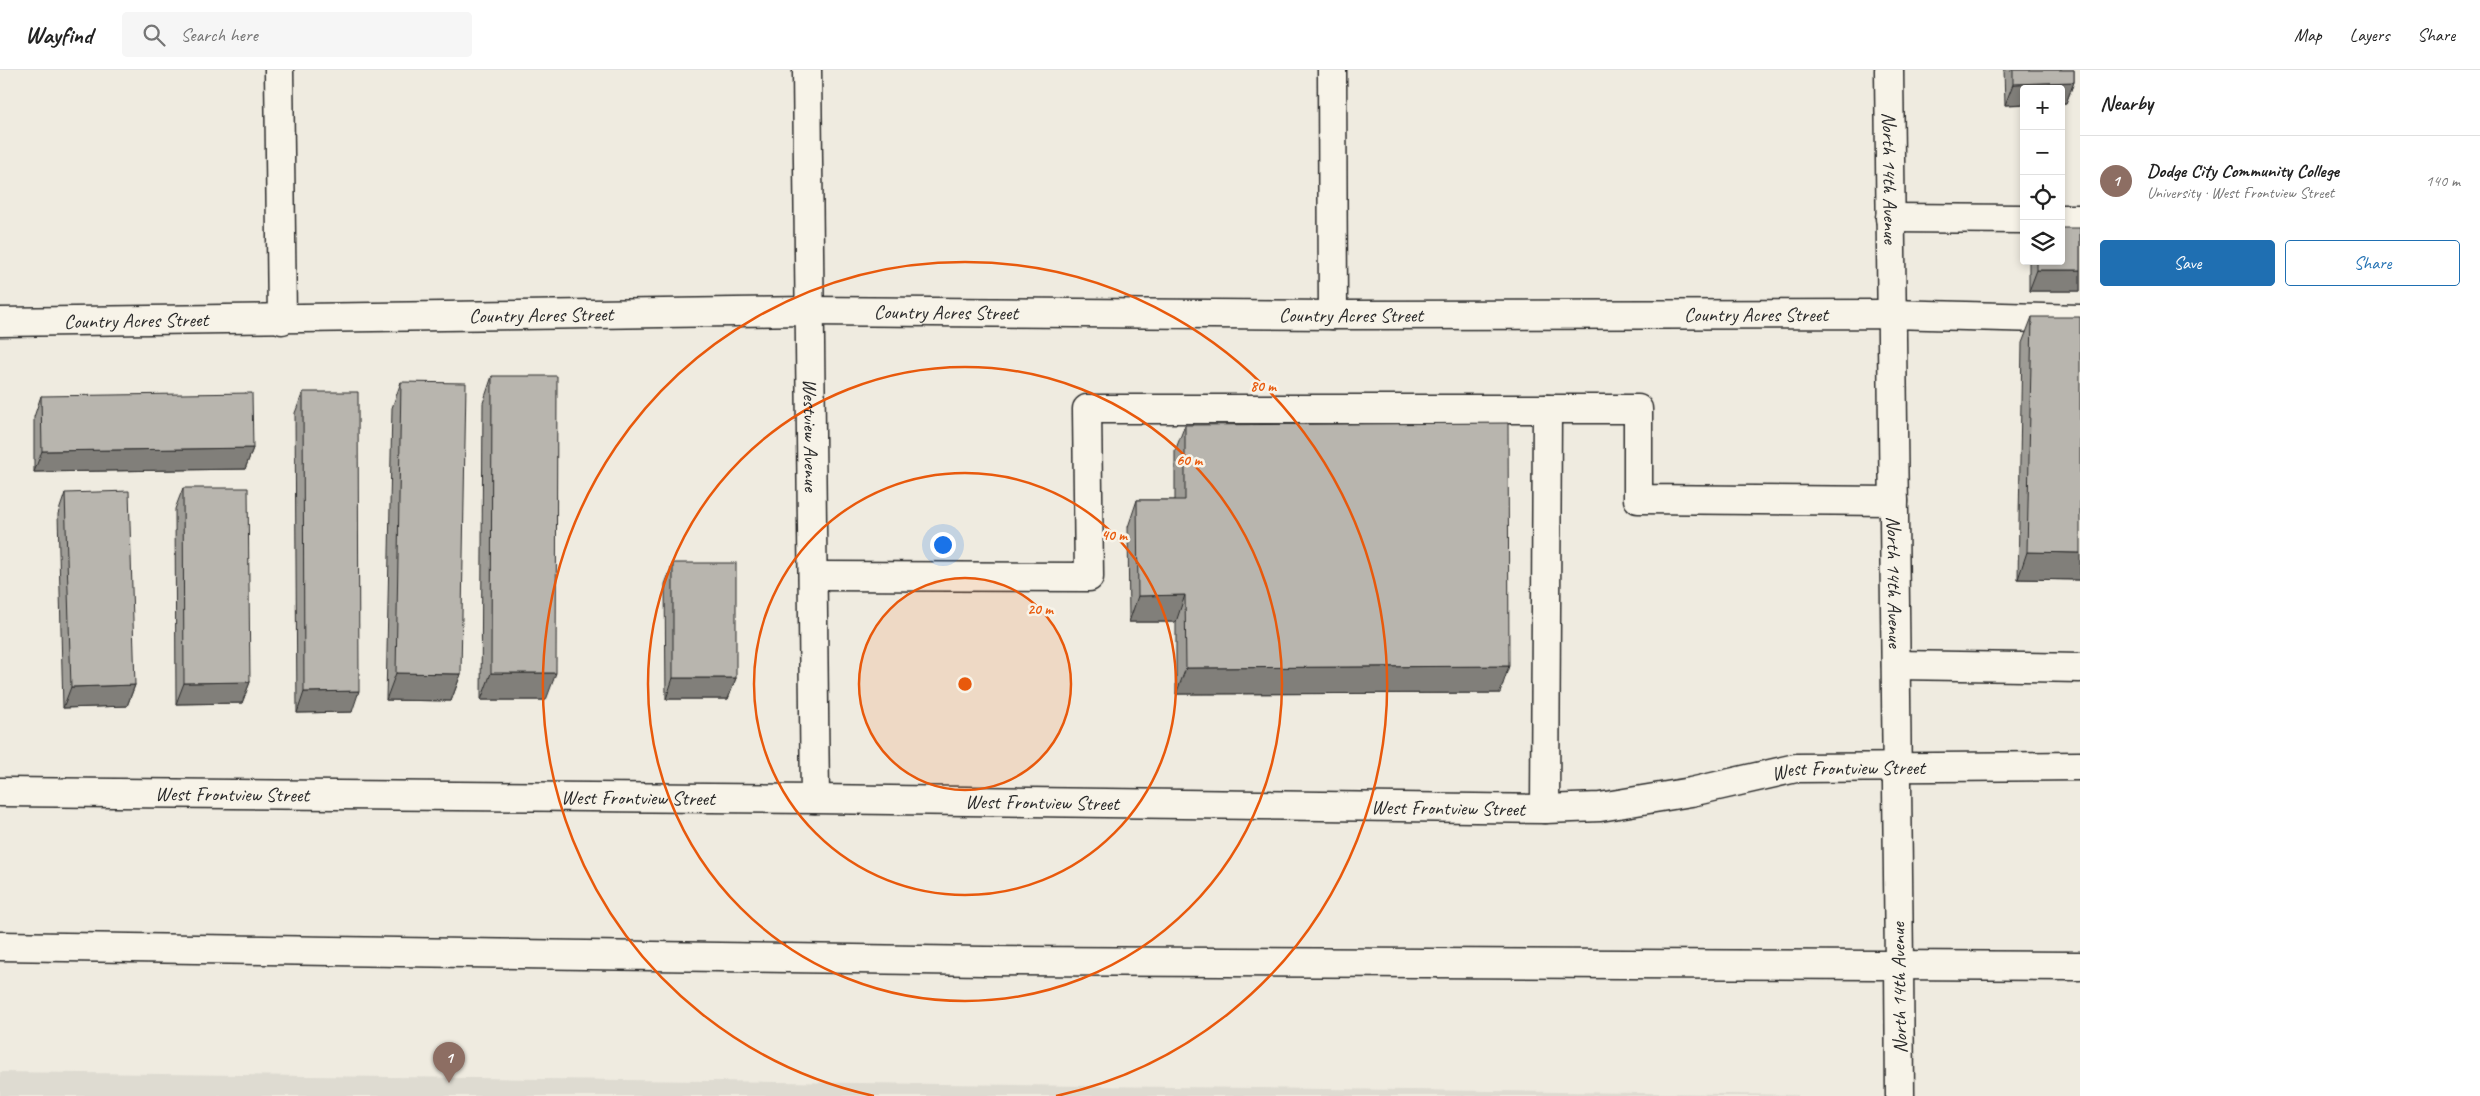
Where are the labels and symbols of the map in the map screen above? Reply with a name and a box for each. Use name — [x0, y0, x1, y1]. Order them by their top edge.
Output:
street label: North 14th Avenue — [1877, 112, 1903, 245]
street label: Country Acres Street — [874, 299, 1020, 325]
street label: Country Acres Street — [469, 301, 616, 328]
street label: Country Acres Street — [1279, 302, 1425, 328]
street label: Country Acres Street — [1684, 302, 1830, 327]
street label: Country Acres Street — [64, 307, 211, 334]
text: 80 m — [1250, 377, 1277, 396]
street label: Westview Avenue — [798, 378, 824, 493]
text: 60 m — [1176, 451, 1203, 470]
street label: North 14th Avenue — [1881, 516, 1908, 649]
text: 40 m — [1101, 526, 1128, 545]
your location — [930, 532, 956, 558]
text: 20 m — [1027, 600, 1054, 619]
centre of rings — [956, 675, 974, 693]
street label: West Frontview Street — [1769, 755, 1927, 786]
street label: West Frontview Street — [155, 781, 311, 807]
street label: West Frontview Street — [561, 784, 717, 811]
street label: West Frontview Street — [965, 789, 1121, 816]
street label: West Frontview Street — [1371, 794, 1527, 821]
street label: North 14th Avenue — [1885, 921, 1913, 1054]
pin: 1 — [433, 1042, 465, 1083]

